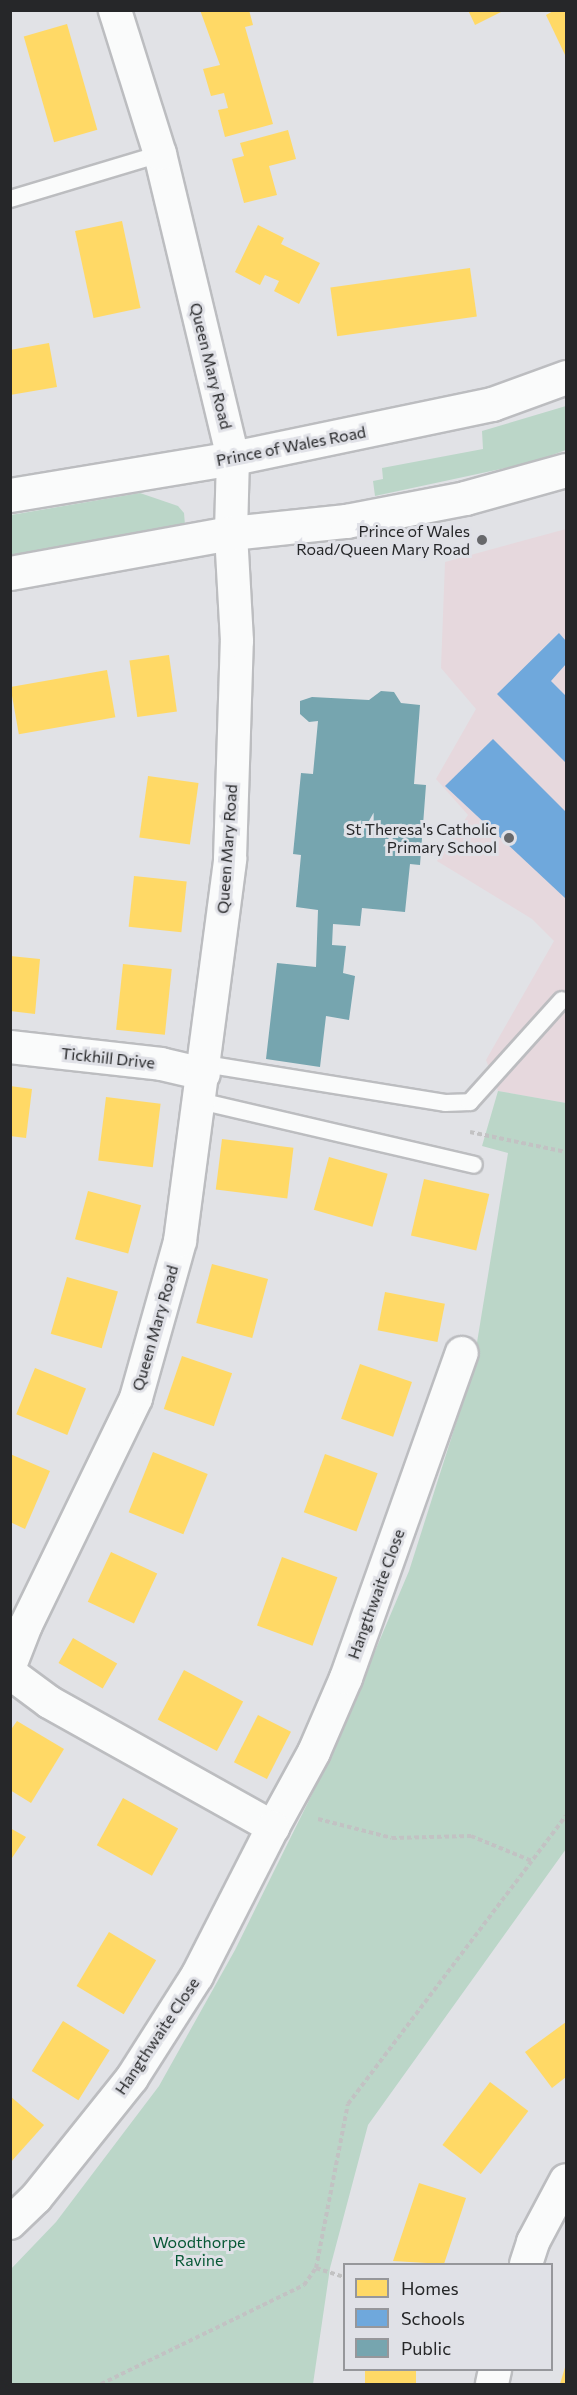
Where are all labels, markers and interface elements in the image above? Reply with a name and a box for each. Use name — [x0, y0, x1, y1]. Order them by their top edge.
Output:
street label: Queen Mary Road — [186, 301, 236, 431]
street label: Prince of Wales Road — [215, 422, 367, 470]
place label: Prince of Wales Road/Queen Mary Road — [296, 521, 470, 559]
marker: Prince of Wales Road/Queen Mary Road — [475, 533, 489, 547]
street label: Queen Mary Road — [213, 784, 241, 914]
place label: St Theresa's Catholic Primary School — [346, 819, 497, 857]
marker: St Theresa's Catholic Primary School — [502, 831, 516, 845]
street label: Tickhill Drive — [60, 1044, 156, 1072]
street label: Queen Mary Road — [128, 1263, 182, 1393]
street label: Hangthwaite Close — [344, 1526, 408, 1662]
street label: Hangthwaite Close — [111, 1974, 203, 2098]
park label: Woodthorpe Ravine — [152, 2232, 246, 2270]
legend — [343, 2263, 553, 2371]
text: Homes — [401, 2277, 459, 2299]
text: Schools — [401, 2307, 465, 2329]
text: Public — [401, 2337, 451, 2359]

